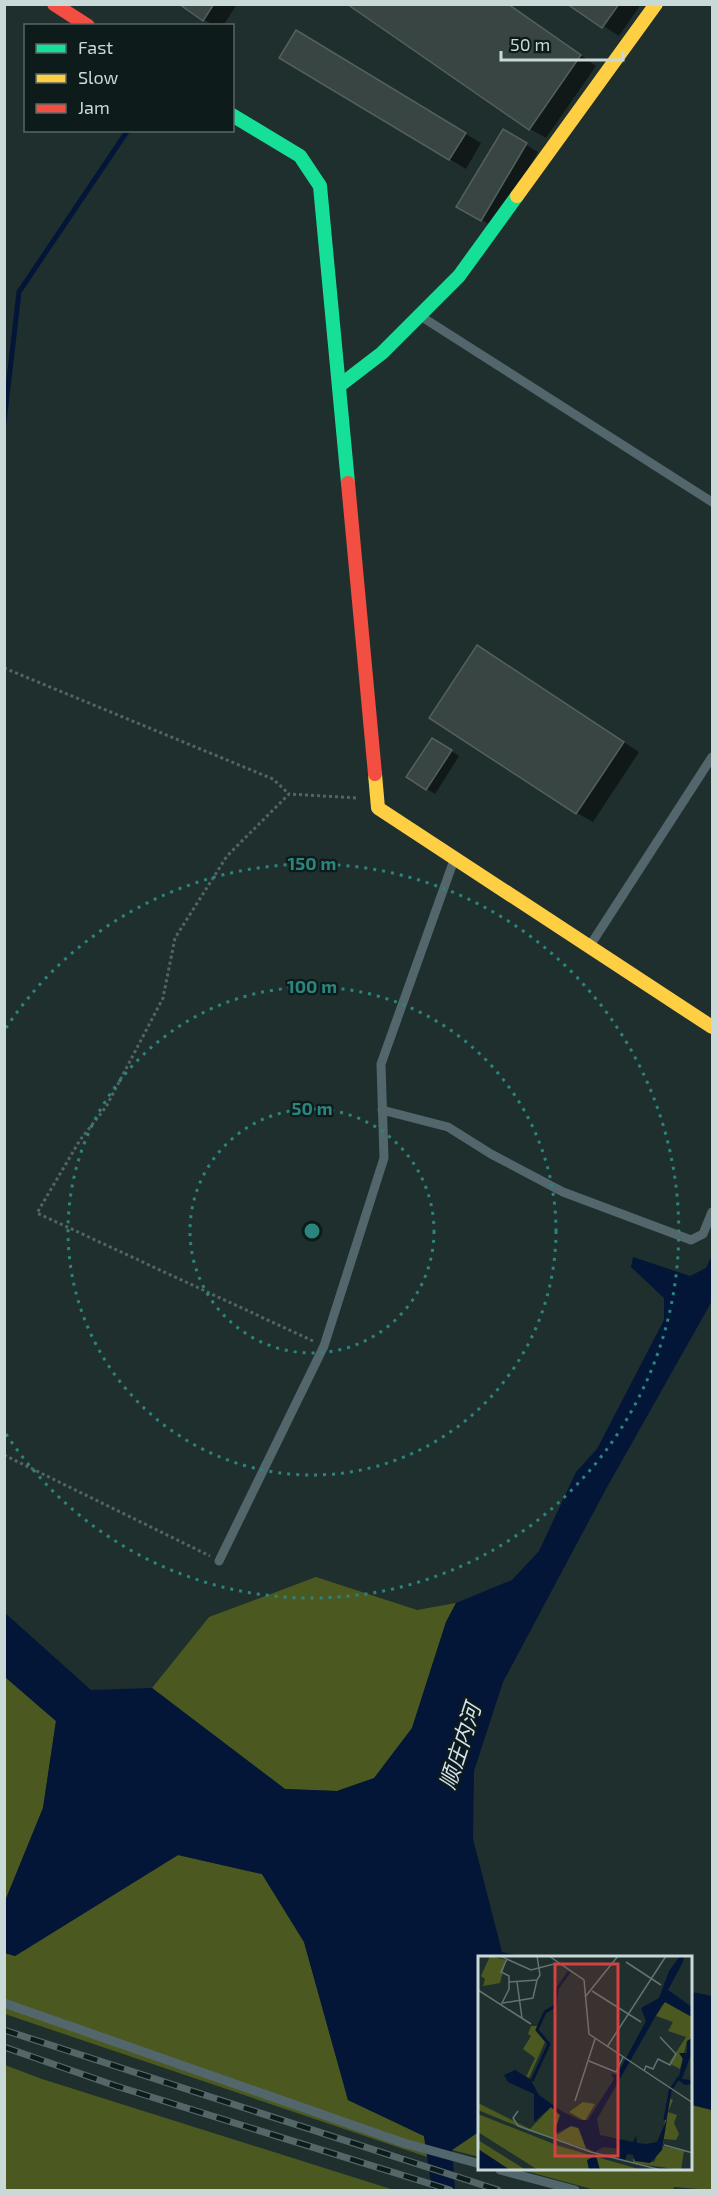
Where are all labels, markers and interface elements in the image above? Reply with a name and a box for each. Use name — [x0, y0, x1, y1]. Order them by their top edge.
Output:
legend — [24, 24, 234, 132]
scale bar — [501, 24, 622, 62]
text: 50 m — [510, 33, 550, 55]
text: Fast — [78, 36, 113, 58]
text: Slow — [78, 66, 119, 88]
text: Jam — [78, 96, 110, 118]
text: 150 m — [288, 852, 336, 874]
text: 100 m — [287, 975, 337, 997]
text: 50 m — [291, 1097, 333, 1119]
centre of rings — [302, 1221, 322, 1241]
water label: 顺庄内河 — [433, 1696, 486, 1792]
inset map — [478, 1956, 693, 2171]

